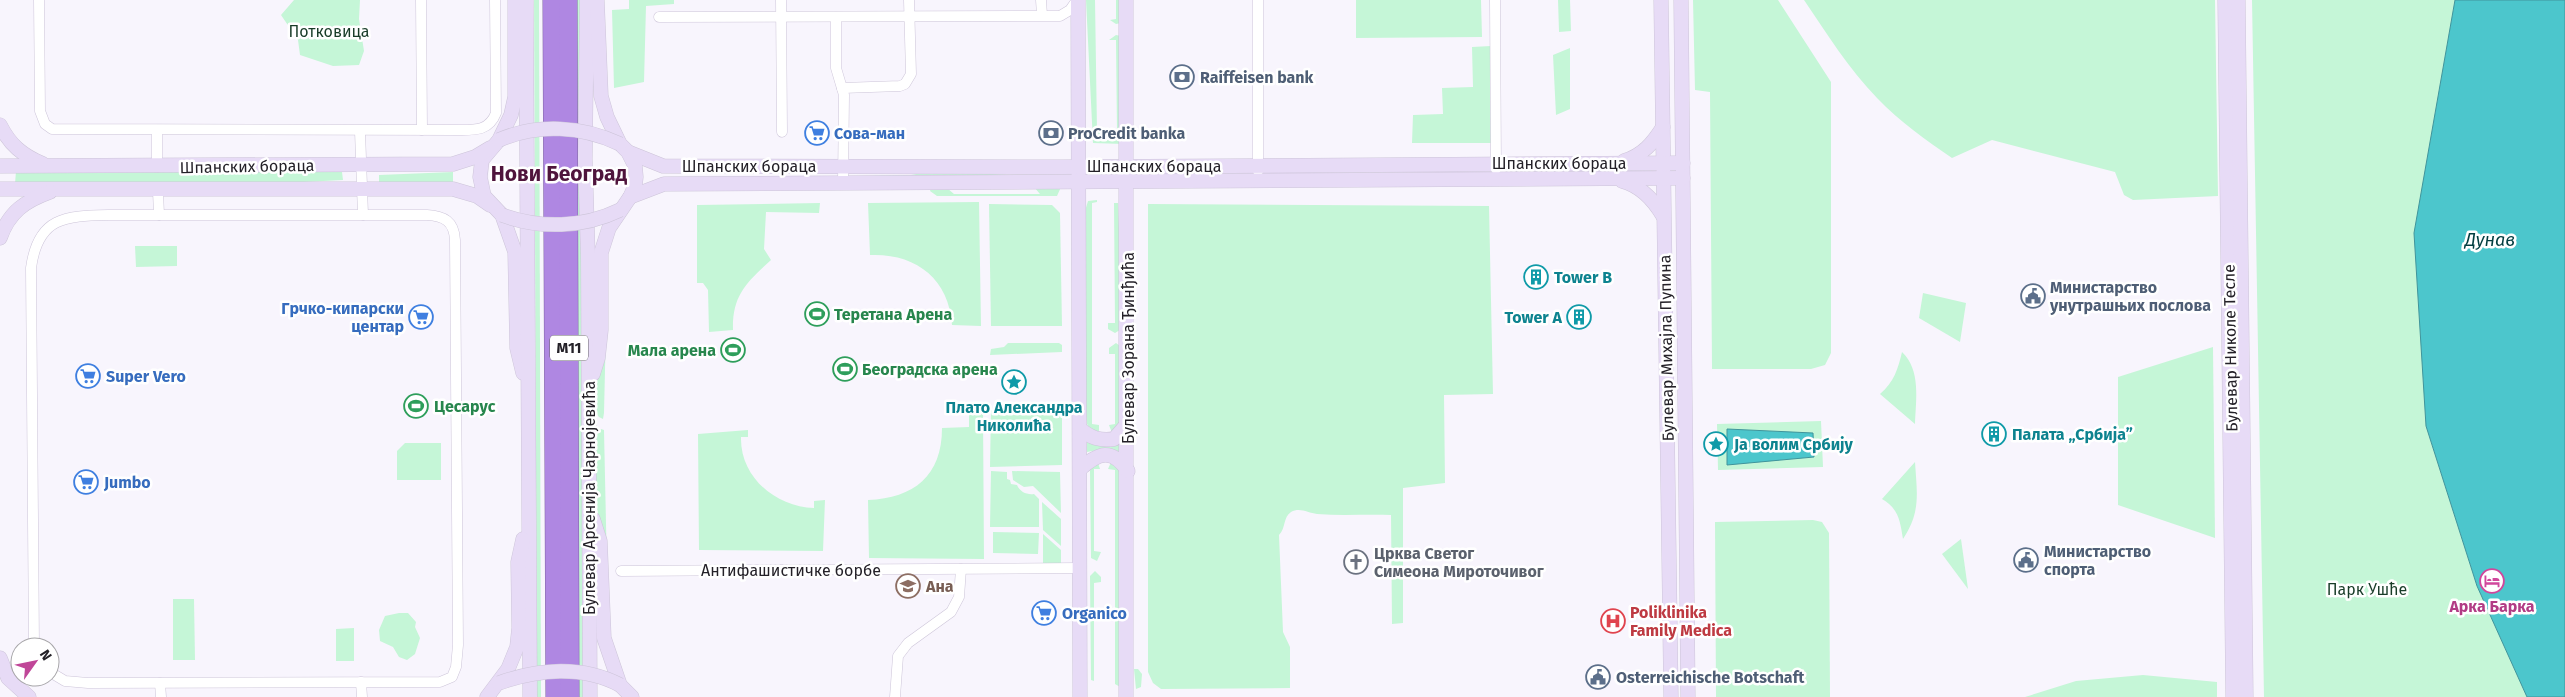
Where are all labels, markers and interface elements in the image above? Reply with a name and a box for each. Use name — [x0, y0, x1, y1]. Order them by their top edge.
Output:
park label: Потковица — [288, 22, 370, 41]
bank icon: Raiffeisen bank — [1169, 64, 1195, 90]
place label: Raiffeisen bank — [1200, 68, 1314, 87]
supermarket icon: Сова-ман — [804, 120, 830, 146]
bank icon: ProCredit banka — [1038, 120, 1064, 146]
place label: Сова-ман — [834, 124, 905, 143]
place label: ProCredit banka — [1068, 124, 1185, 143]
street label: Шпанских бораца — [1492, 154, 1626, 173]
street label: Шпанских бораца — [179, 156, 315, 177]
street label: Шпанских бораца — [682, 157, 816, 176]
street label: Шпанских бораца — [1087, 157, 1221, 176]
district label: Нови Београд — [491, 161, 627, 187]
water label: Дунав — [2463, 229, 2515, 251]
street label: Булевар Зорана Ђинђића — [1119, 252, 1138, 444]
street label: Булевар Михајла Пупина — [1655, 254, 1678, 442]
building icon: Tower B — [1523, 264, 1549, 290]
street label: Булевар Николе Тесле — [2220, 264, 2241, 432]
place label: Tower B — [1554, 268, 1612, 287]
place label: Министарство унутрашњих послова — [2049, 278, 2211, 315]
public building icon: Министарство унутрашњих послова — [2020, 283, 2046, 309]
place label: Грчко-кипарски центар — [281, 299, 404, 336]
sports icon: Теретана Арена — [804, 301, 830, 327]
supermarket icon: Грчко-кипарски центар — [408, 304, 434, 330]
building icon: Tower A — [1566, 304, 1592, 330]
place label: Теретана Арена — [834, 305, 952, 324]
place label: Tower A — [1504, 308, 1563, 327]
road number: M11 — [550, 336, 588, 360]
sports icon: Мала арена — [720, 337, 746, 363]
place label: Мала арена — [628, 341, 716, 360]
sports icon: Београдска арена — [832, 356, 858, 382]
place label: Београдска арена — [862, 360, 998, 379]
supermarket icon: Super Vero — [75, 363, 101, 389]
place label: Super Vero — [106, 367, 186, 386]
place icon: Плато Александра Николића — [1001, 369, 1027, 395]
street label: Булевар Арсенија Чарнојевића — [580, 381, 599, 615]
sports icon: Цесарус — [403, 393, 429, 419]
place label: Цесарус — [434, 397, 496, 416]
place label: Плато Александра Николића — [945, 398, 1083, 435]
building icon: Палата „Србија” — [1981, 421, 2007, 447]
place label: Палата „Србија” — [2012, 425, 2133, 444]
place icon: Ја волим Србију — [1703, 431, 1729, 457]
place label: Ја волим Србију — [1733, 435, 1854, 454]
supermarket icon: Jumbo — [73, 469, 99, 495]
place label: Jumbo — [103, 473, 151, 492]
place label: Министарство спорта — [2044, 542, 2151, 579]
place label: Црква Светог Симеона Мироточивог — [1374, 544, 1545, 581]
public building icon: Министарство спорта — [2013, 547, 2039, 573]
church icon: Црква Светог Симеона Мироточивог — [1343, 549, 1369, 575]
street label: Антифашистичке борбе — [701, 561, 881, 580]
hotel icon: Арка Барка — [2479, 568, 2505, 594]
school or university icon: Ана — [895, 573, 921, 599]
place label: Ана — [925, 577, 954, 596]
park label: Парк Ушће — [2327, 580, 2407, 599]
place label: Арка Барка — [2448, 597, 2535, 616]
supermarket icon: Organico — [1031, 600, 1057, 626]
place label: Poliklinika Family Medica — [1630, 603, 1732, 640]
place label: Organico — [1062, 604, 1127, 623]
hospital icon: Poliklinika Family Medica — [1600, 608, 1626, 634]
north arrow — [10, 637, 60, 687]
text: N — [36, 647, 55, 664]
public building icon: Osterreichische Botschaft — [1585, 664, 1611, 690]
place label: Osterreichische Botschaft — [1616, 668, 1805, 687]

